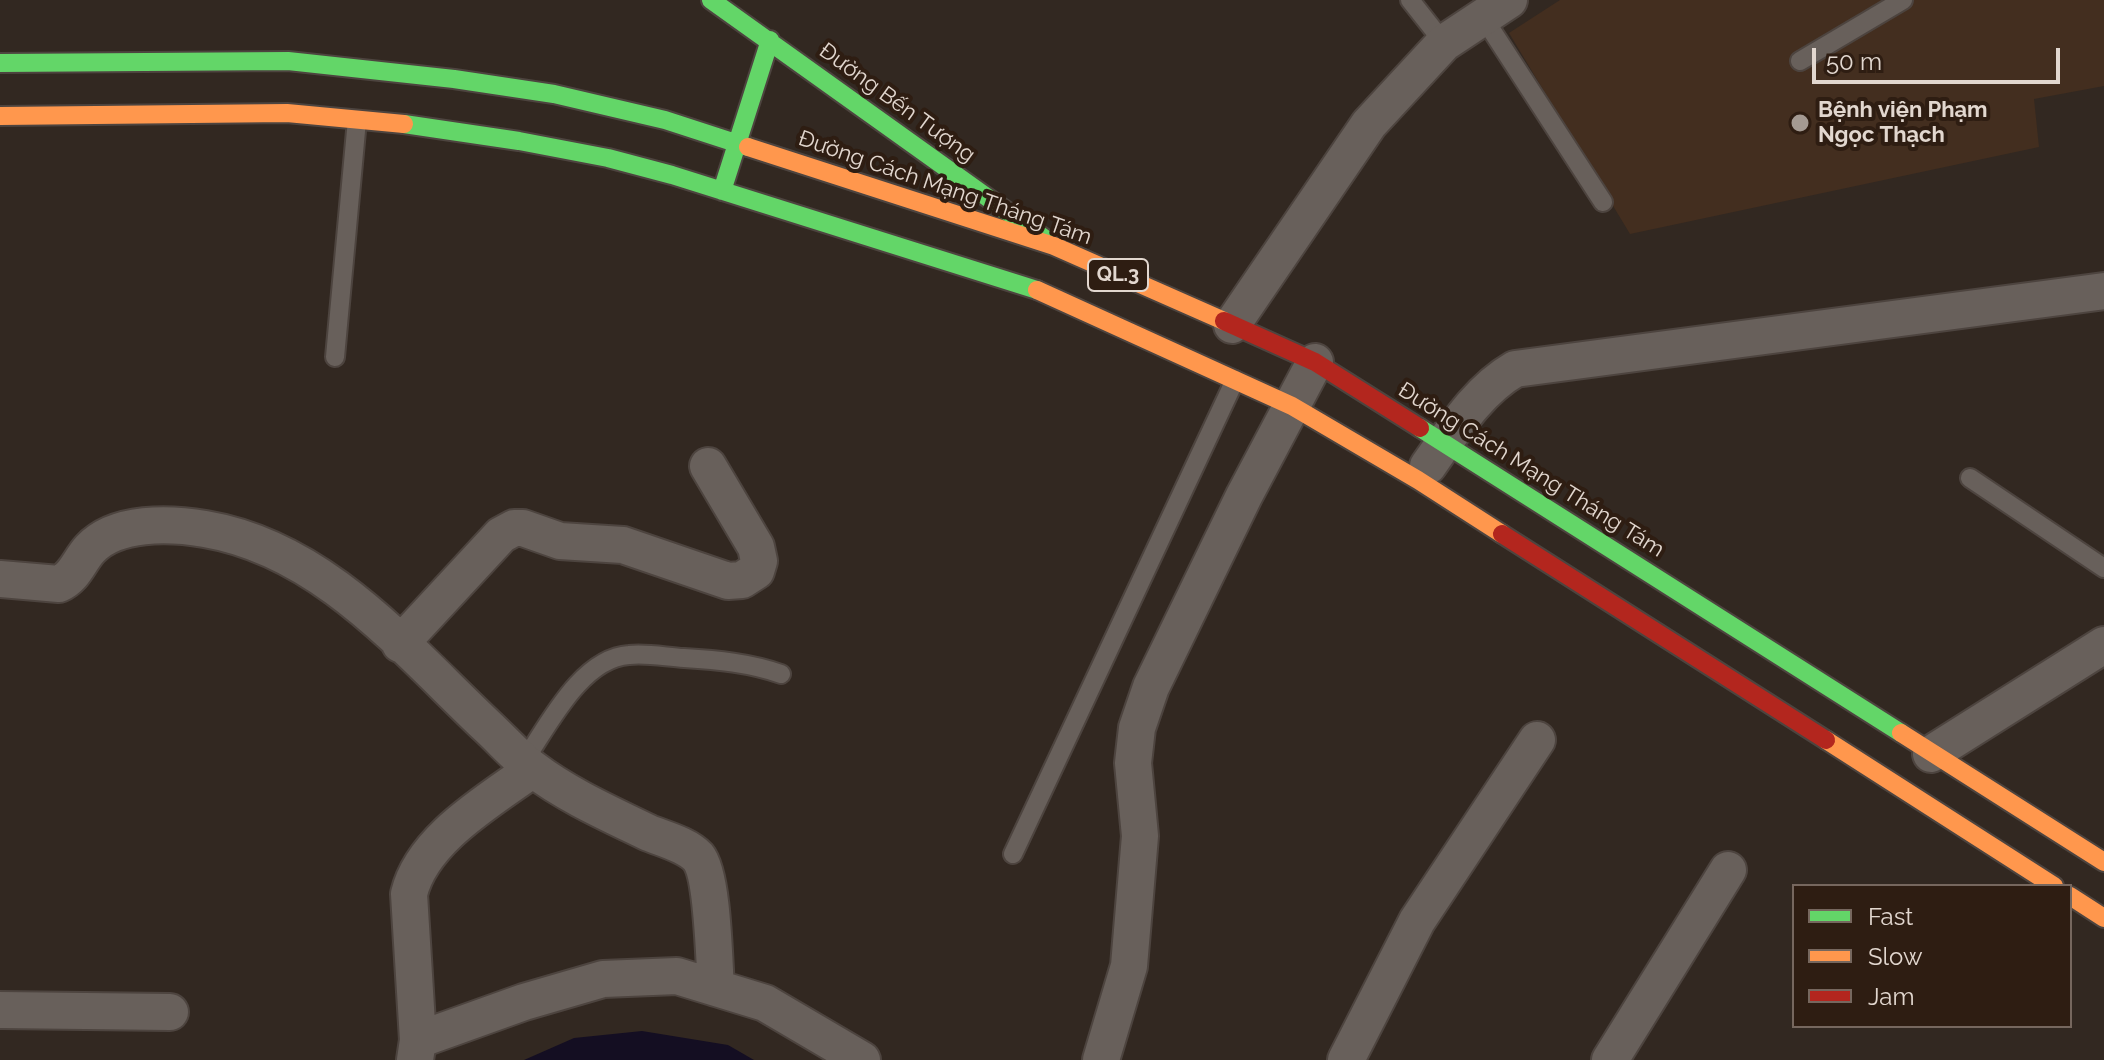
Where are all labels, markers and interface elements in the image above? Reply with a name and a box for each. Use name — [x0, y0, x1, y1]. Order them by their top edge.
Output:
scale bar — [1816, 32, 2064, 82]
street label: Đường Bến Tượng — [814, 38, 980, 168]
text: 50 m — [1826, 47, 1882, 76]
place label: Bệnh viện Phạm Ngọc Thạch — [1818, 97, 1988, 148]
marker: Bệnh viện Phạm Ngọc Thạch — [1789, 112, 1811, 134]
street label: Đường Cách Mạng Tháng Tám — [795, 125, 1095, 251]
road number: QL.3 — [1088, 259, 1148, 291]
street label: Đường Cách Mạng Tháng Tám — [1393, 377, 1669, 563]
legend — [1792, 884, 2072, 1028]
text: Fast — [1868, 902, 1913, 931]
text: Slow — [1868, 942, 1922, 971]
text: Jam — [1868, 982, 1914, 1011]

